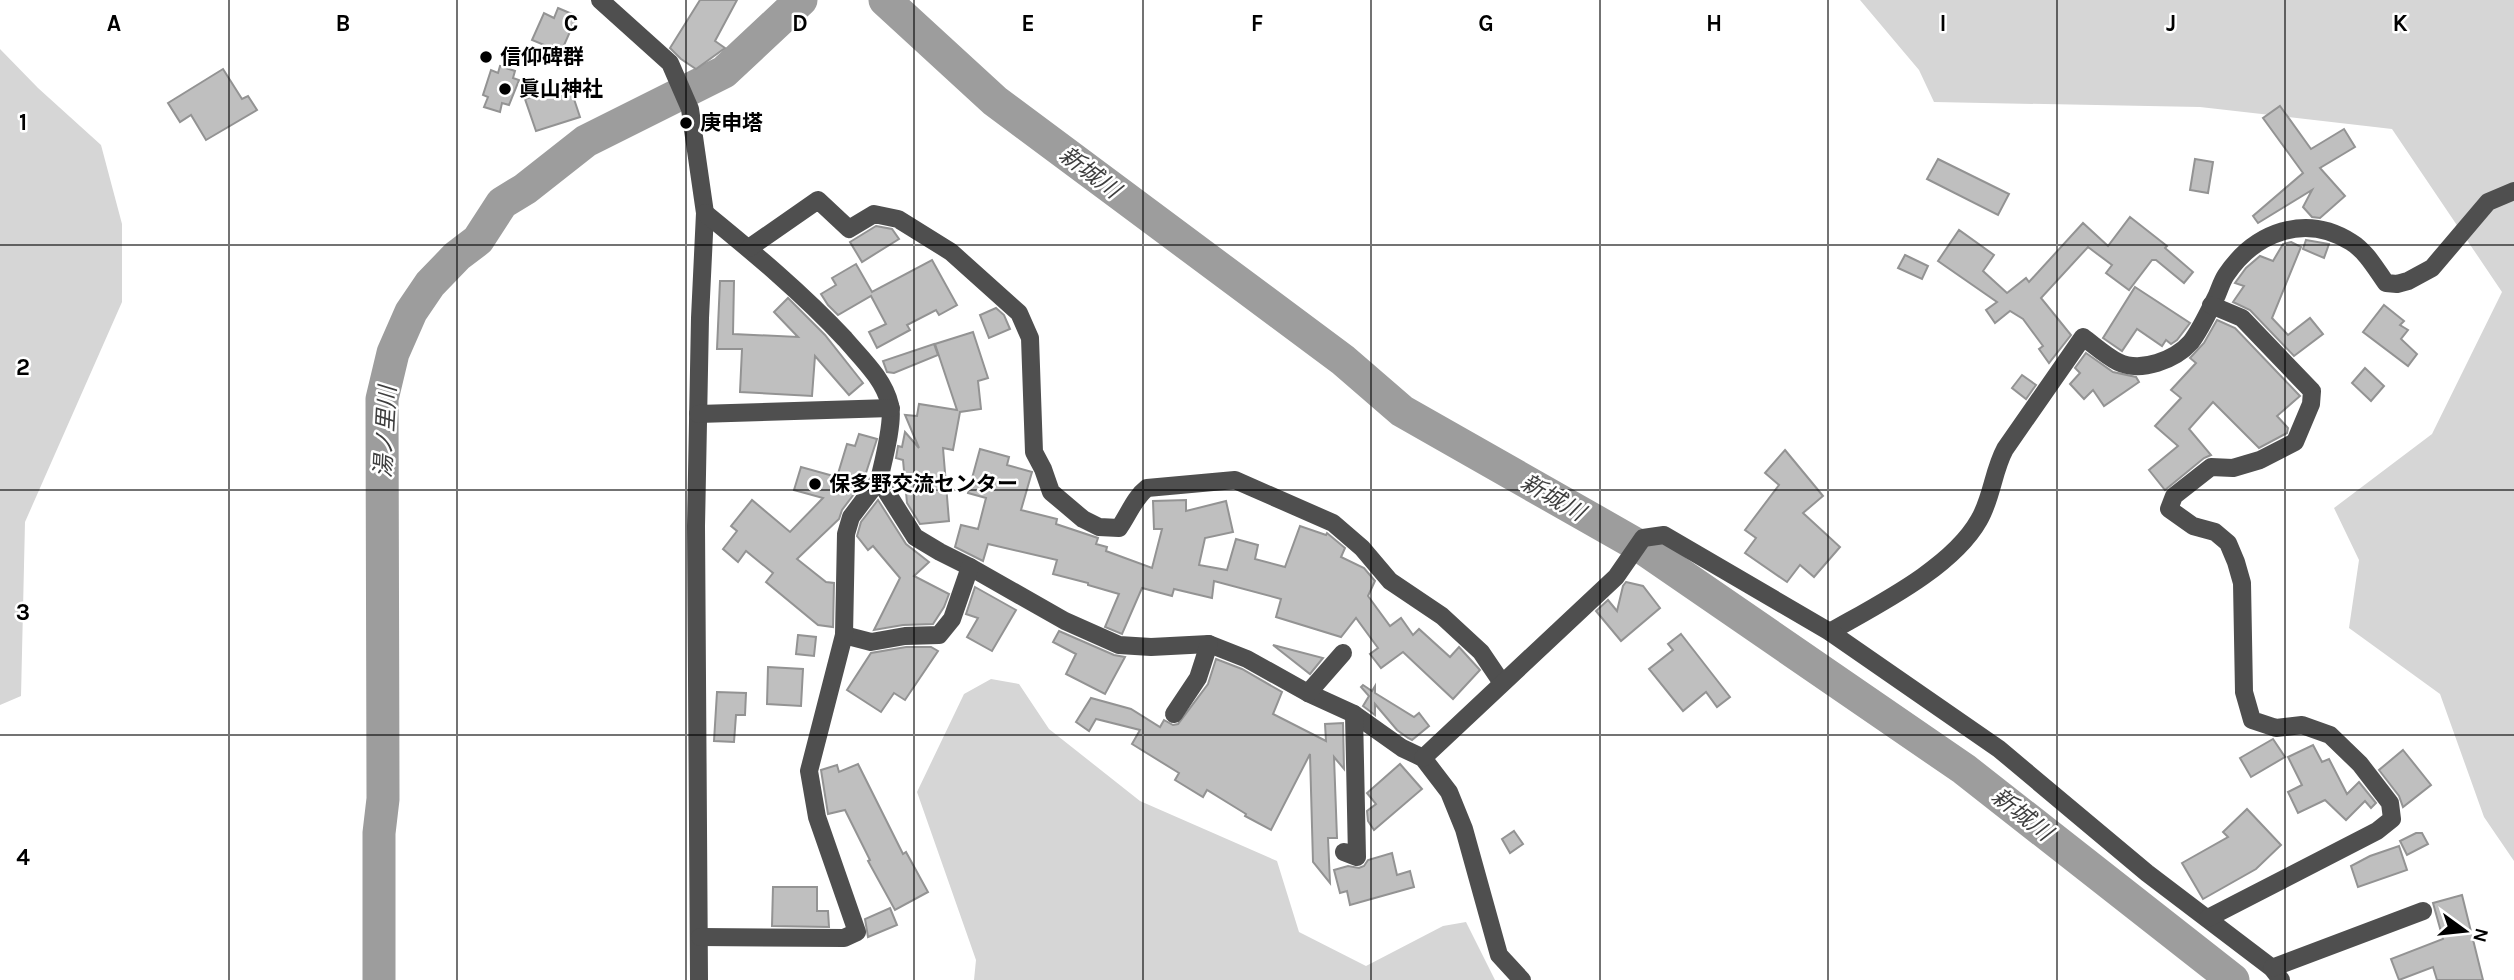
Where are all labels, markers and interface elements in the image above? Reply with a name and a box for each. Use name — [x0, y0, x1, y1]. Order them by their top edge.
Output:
text: A — [107, 10, 121, 37]
text: B — [336, 10, 350, 37]
text: C — [564, 10, 578, 37]
text: D — [792, 10, 808, 37]
text: E — [1021, 10, 1035, 37]
text: F — [1251, 10, 1263, 37]
text: G — [1478, 10, 1494, 37]
text: H — [1706, 10, 1722, 37]
text: I — [1939, 10, 1947, 37]
text: J — [2166, 10, 2176, 37]
text: K — [2392, 10, 2408, 37]
place label: 信仰碑群 — [500, 45, 584, 69]
marker: 信仰碑群 — [478, 49, 494, 65]
place label: 眞山神社 — [519, 77, 603, 101]
marker: 眞山神社 — [497, 81, 513, 97]
text: 1 — [19, 109, 27, 136]
place label: 庚申塔 — [700, 111, 763, 135]
marker: 庚申塔 — [678, 115, 694, 131]
water label: 新城川 — [1054, 141, 1128, 206]
text: 2 — [16, 354, 30, 381]
water label: 湯ノ里川 — [370, 382, 402, 479]
water label: 新城川 — [1516, 468, 1592, 528]
place label: 保多野交流センター — [829, 472, 1018, 496]
marker: 保多野交流センター — [807, 476, 823, 492]
text: 3 — [16, 599, 30, 626]
water label: 新城川 — [1986, 783, 2060, 848]
text: 4 — [16, 844, 30, 871]
north arrow — [2430, 896, 2500, 966]
text: N — [2468, 926, 2493, 945]

